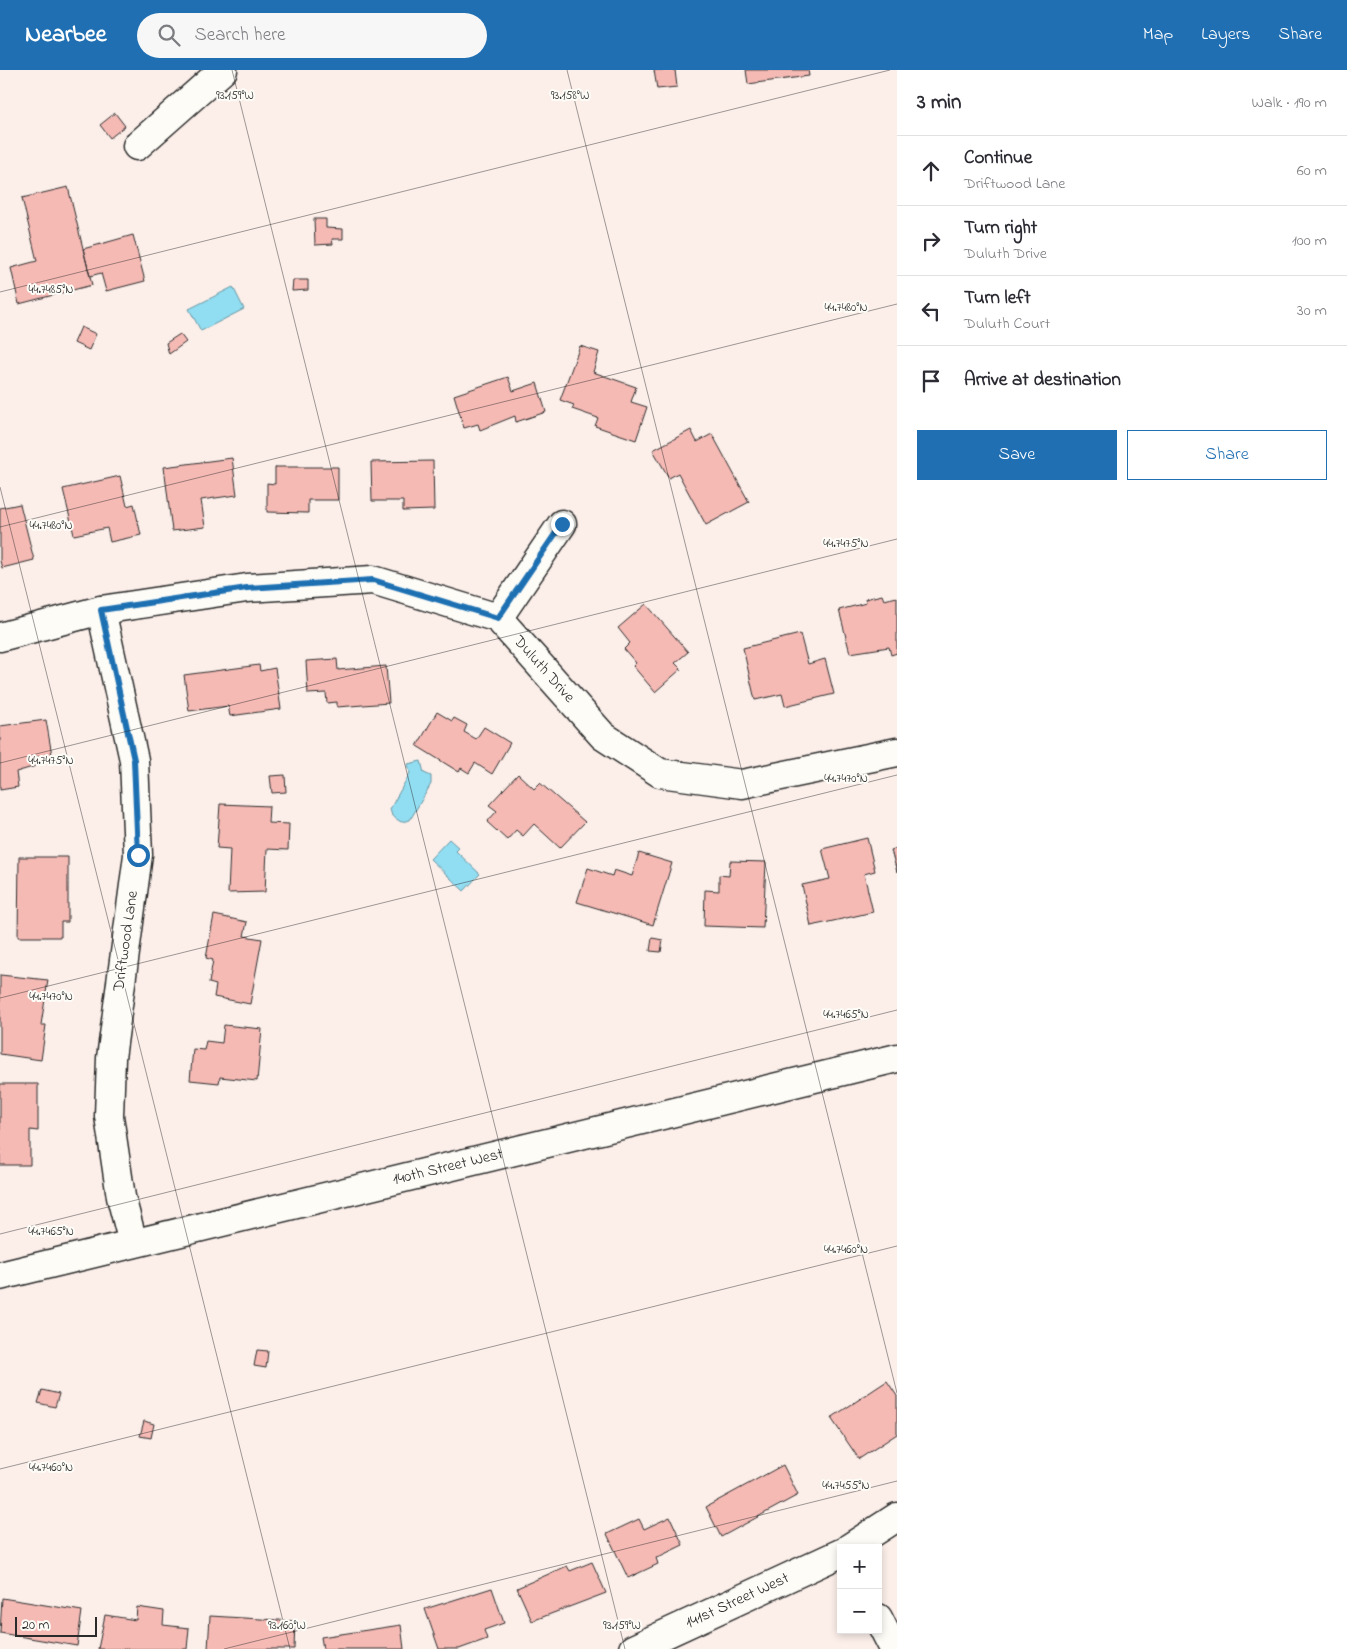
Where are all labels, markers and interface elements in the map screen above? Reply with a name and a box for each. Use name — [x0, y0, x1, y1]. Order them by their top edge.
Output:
search box — [137, 13, 487, 58]
text: Nearbee — [25, 18, 107, 53]
icon: search — [155, 21, 183, 49]
text: Search here — [195, 22, 286, 49]
text: Map — [1143, 22, 1173, 48]
text: Layers — [1201, 22, 1251, 48]
text: Share — [1279, 22, 1322, 48]
text: 93.159°W — [216, 87, 254, 105]
text: 93.158°W — [551, 87, 589, 105]
text: 3 min — [917, 88, 961, 118]
text: Walk · 190 m — [1252, 91, 1327, 115]
text: Continue — [964, 145, 1032, 172]
icon: ahead — [917, 157, 945, 185]
text: 60 m — [1297, 159, 1327, 183]
text: Driftwood Lane — [964, 172, 1065, 196]
text: Turn right — [964, 215, 1037, 242]
icon: right — [917, 227, 945, 255]
text: 100 m — [1292, 229, 1327, 253]
text: Duluth Drive — [964, 242, 1047, 266]
text: 44.7485°N — [29, 281, 73, 299]
text: Turn left — [964, 285, 1031, 312]
icon: left — [917, 297, 945, 325]
text: 44.7480°N — [824, 299, 868, 317]
text: 30 m — [1297, 299, 1327, 323]
text: Duluth Court — [964, 312, 1050, 336]
icon: arrive — [917, 367, 945, 395]
text: Arrive at destination — [964, 367, 1121, 394]
button: Save — [917, 430, 1117, 480]
button: Share — [1127, 430, 1327, 480]
route end — [551, 513, 574, 536]
text: 44.7480°N — [29, 517, 73, 535]
text: 44.7475°N — [823, 535, 869, 553]
street label: Duluth Drive — [507, 630, 581, 709]
text: 44.7475°N — [28, 752, 74, 770]
text: 44.7470°N — [824, 770, 868, 788]
route start — [127, 844, 150, 867]
street label: Driftwood Lane — [107, 888, 145, 994]
text: 44.7470°N — [29, 988, 73, 1006]
text: 44.7465°N — [823, 1006, 869, 1024]
street label: 140th Street West — [390, 1142, 506, 1192]
text: 44.7465°N — [28, 1223, 74, 1241]
text: 44.7460°N — [824, 1241, 868, 1259]
text: 44.7460°N — [29, 1459, 73, 1477]
text: 44.7455°N — [822, 1477, 870, 1495]
map controls — [837, 1544, 882, 1634]
button: + — [837, 1544, 882, 1589]
street label: 141st Street West — [682, 1566, 794, 1635]
button: − — [837, 1589, 882, 1634]
scale bar — [15, 1614, 98, 1637]
text: 20 m — [22, 1615, 49, 1636]
text: 93.160°W — [268, 1617, 306, 1635]
text: 93.159°W — [603, 1617, 641, 1635]

